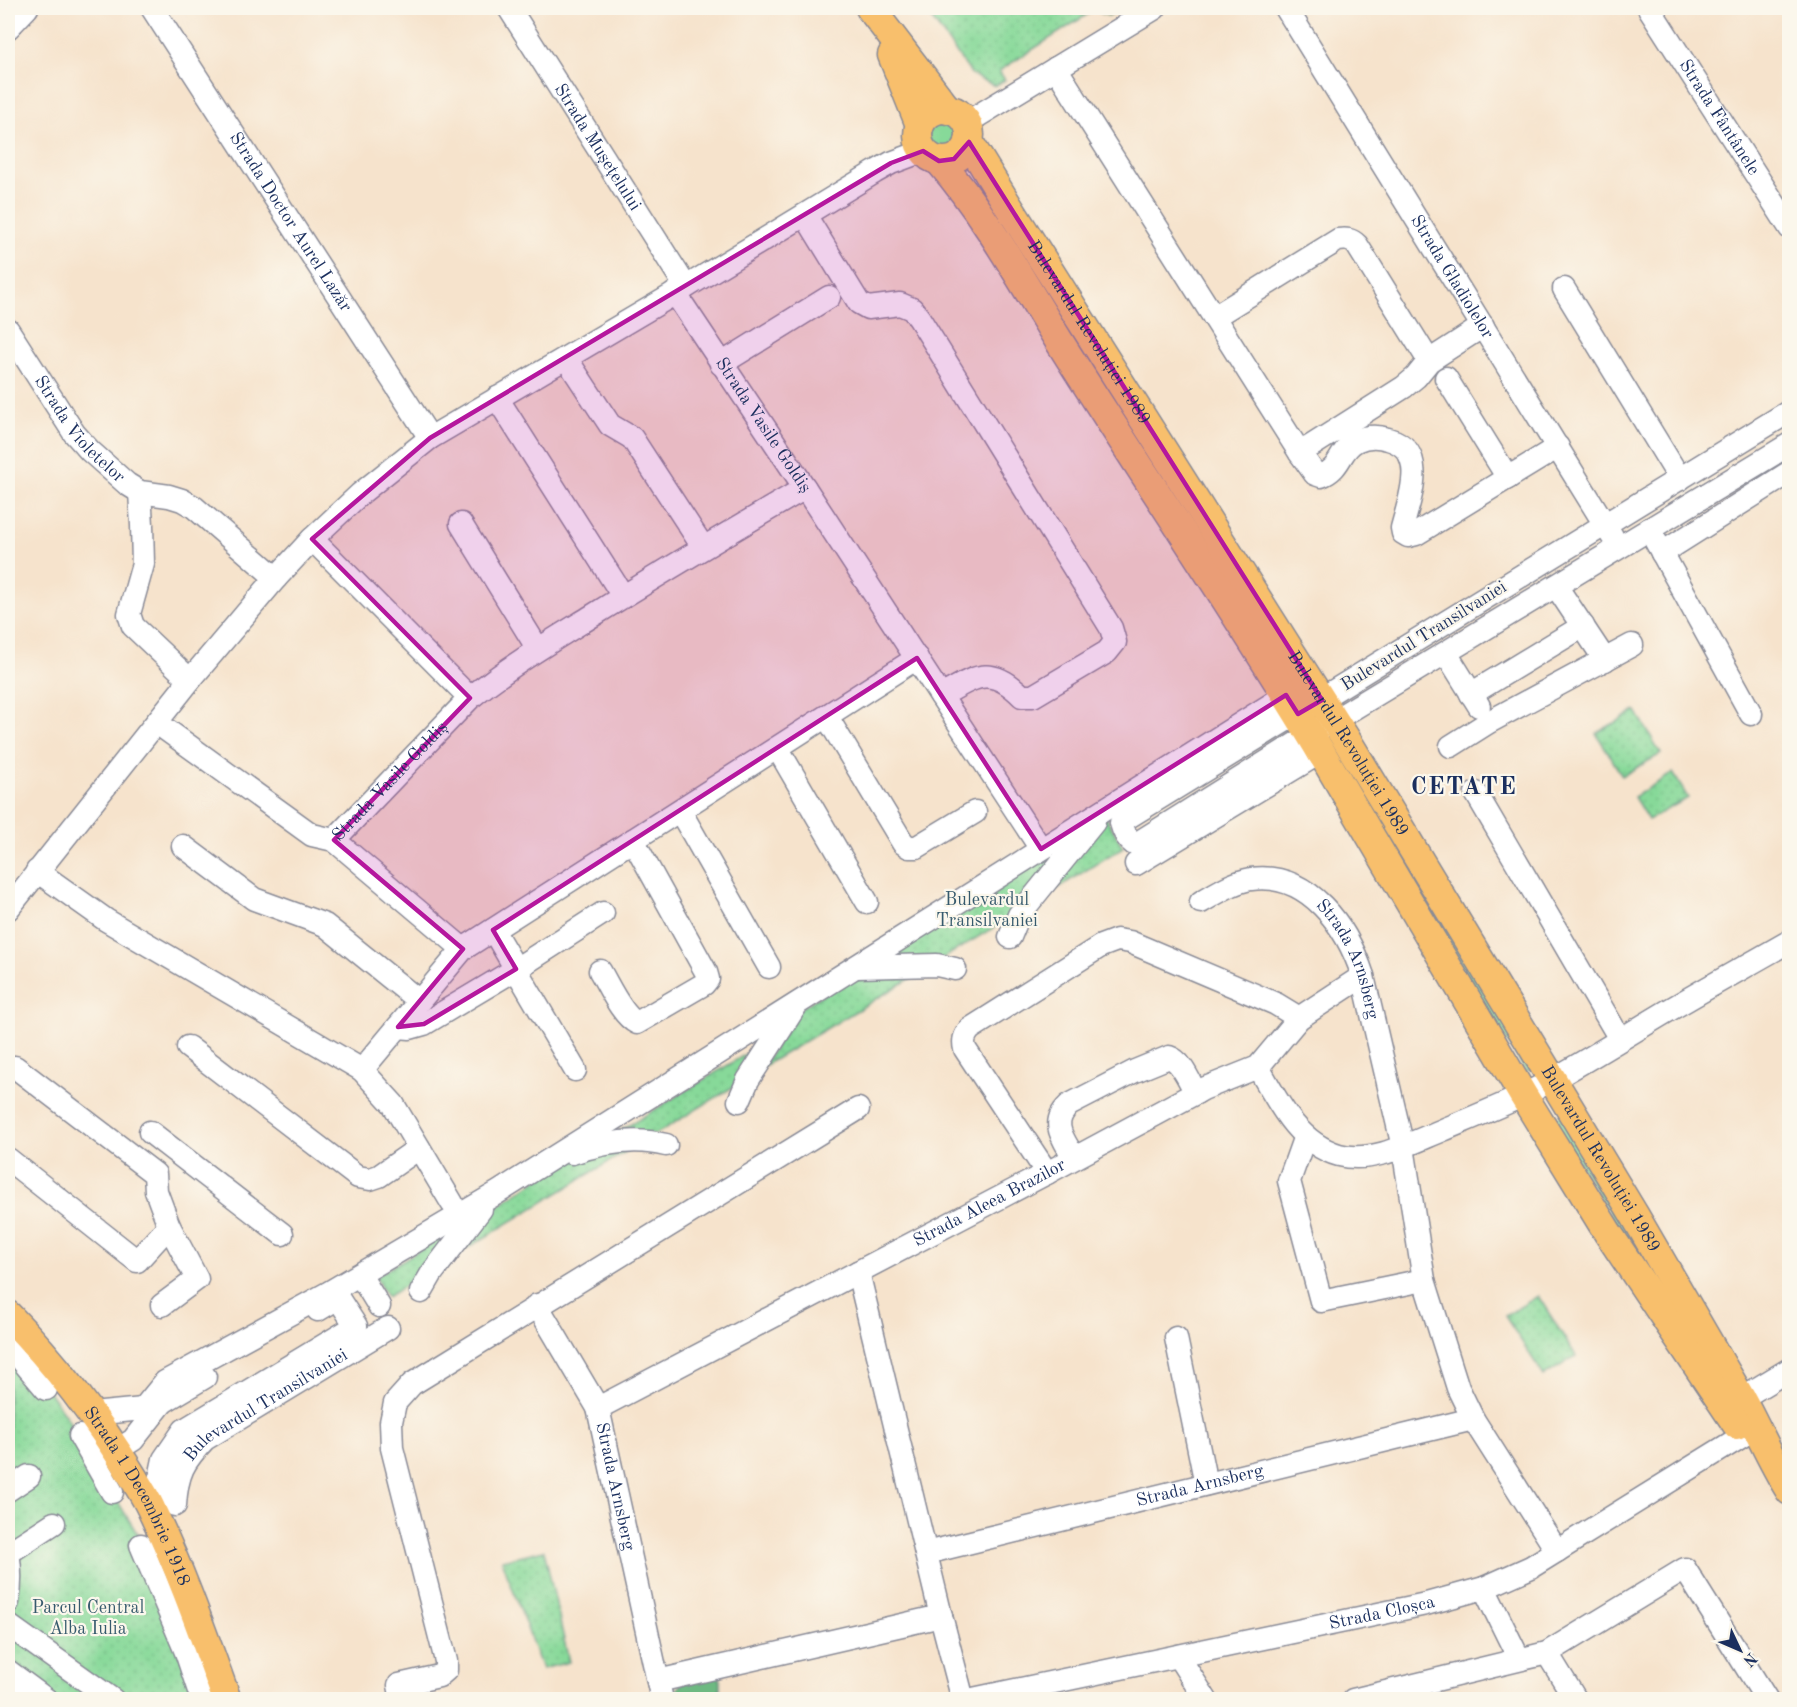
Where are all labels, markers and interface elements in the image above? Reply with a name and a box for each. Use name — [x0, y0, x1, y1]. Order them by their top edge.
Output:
street label: Strada Fântânele — [1676, 56, 1763, 178]
street label: Strada Mușețelului — [551, 81, 644, 214]
street label: Strada Doctor Aurel Lazăr — [226, 129, 355, 316]
street label: Strada Gladiolelor — [1407, 212, 1497, 342]
street label: Bulevardul Revoluției 1989 — [1024, 237, 1153, 428]
street label: Strada Vasile Goldiș — [712, 354, 815, 497]
street label: Strada Violetelor — [31, 373, 129, 487]
street label: Bulevardul Transilvaniei — [1338, 578, 1510, 694]
street label: Bulevardul Revoluției 1989 — [1284, 648, 1412, 839]
street label: Strada Vasile Goldiș — [329, 718, 452, 845]
district label: CETATE — [1411, 776, 1517, 800]
park label: Bulevardul Transilvaniei — [936, 891, 1038, 930]
street label: Strada Arnsberg — [1313, 896, 1382, 1021]
street label: Bulevardul Revoluției 1989 — [1537, 1063, 1663, 1255]
street label: Strada Aleea Brazilor — [911, 1155, 1069, 1250]
street label: Bulevardul Transilvaniei — [181, 1346, 351, 1465]
street label: Strada 1 Decembrie 1918 — [80, 1403, 193, 1589]
street label: Strada Arnsberg — [592, 1421, 638, 1552]
street label: Strada Arnsberg — [1134, 1462, 1266, 1510]
street label: Strada Cloșca — [1328, 1593, 1437, 1633]
park label: Parcul Central Alba Iulia — [32, 1599, 144, 1638]
north arrow — [1710, 1620, 1770, 1680]
text: N — [1739, 1649, 1759, 1670]

